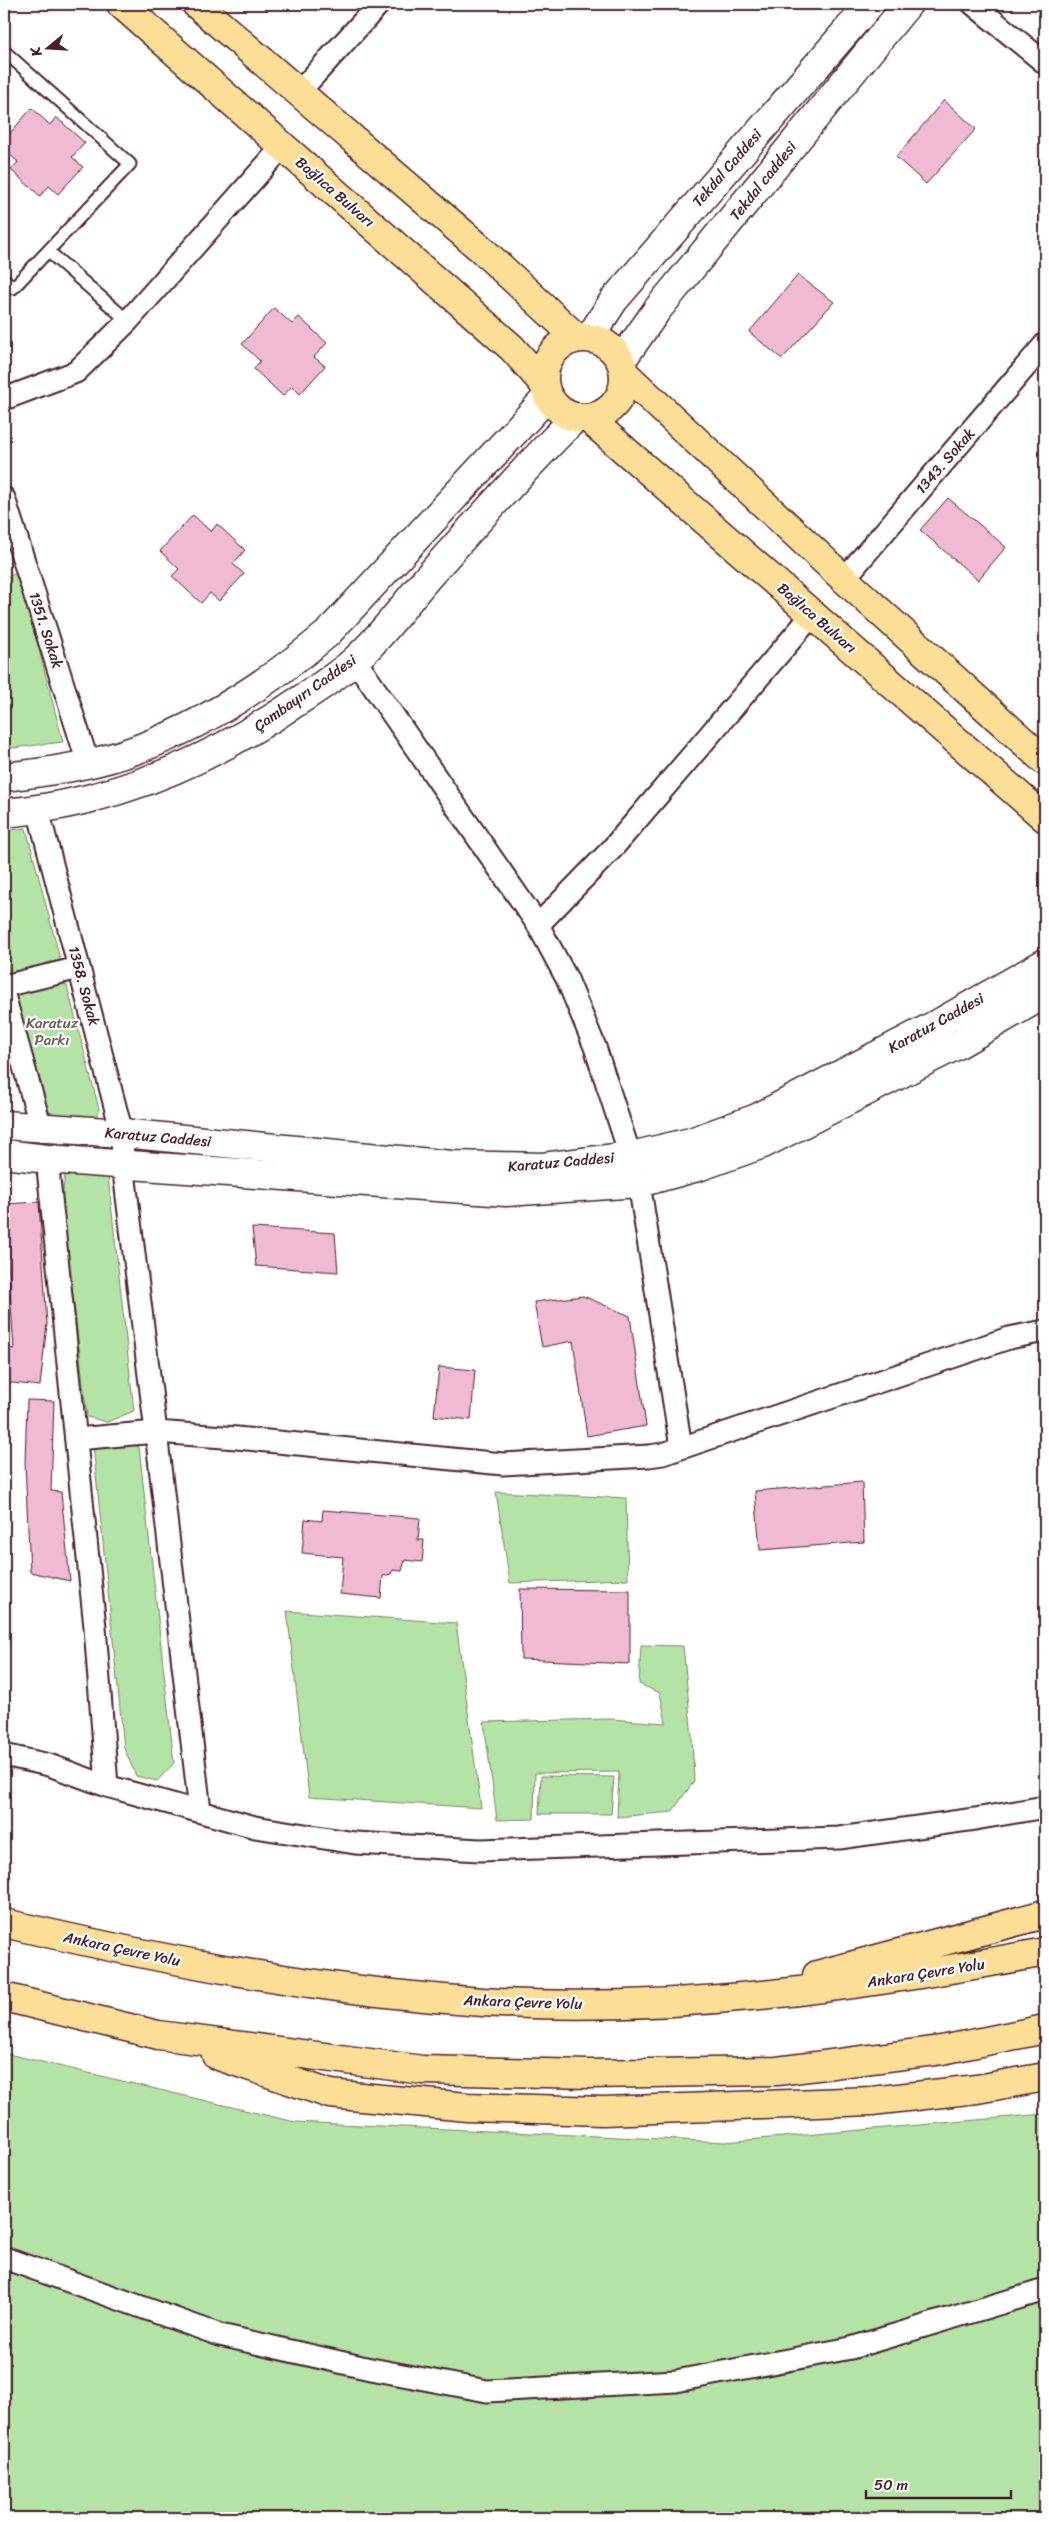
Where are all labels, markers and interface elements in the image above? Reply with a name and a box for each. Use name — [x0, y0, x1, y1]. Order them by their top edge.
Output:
north arrow — [22, 22, 72, 72]
text: K — [22, 43, 50, 61]
street label: Tekdal Caddesi — [685, 122, 769, 213]
street label: Tekdal caddesi — [723, 135, 804, 226]
street label: Bağlıca Bulvarı — [289, 150, 381, 234]
street label: 1343. Sokak — [909, 422, 981, 500]
street label: Bağlıca Bulvarı — [771, 576, 863, 660]
street label: 1351. Sokak — [21, 588, 71, 672]
street label: Çambayırı Caddesi — [248, 647, 363, 738]
street label: 1358. Sokak — [61, 943, 107, 1029]
street label: Karatuz Caddesi — [883, 985, 990, 1060]
park label: Karatuz Parkı — [26, 1010, 79, 1053]
street label: Karatuz Caddesi — [104, 1119, 213, 1155]
street label: Karatuz Caddesi — [507, 1144, 616, 1180]
street label: Ankara Çevre Yolu — [60, 1924, 183, 1974]
street label: Ankara Çevre Yolu — [864, 1951, 987, 1995]
street label: Ankara Çevre Yolu — [462, 1987, 583, 2017]
scale bar — [866, 2467, 1012, 2499]
text: 50 m — [874, 2472, 909, 2498]

